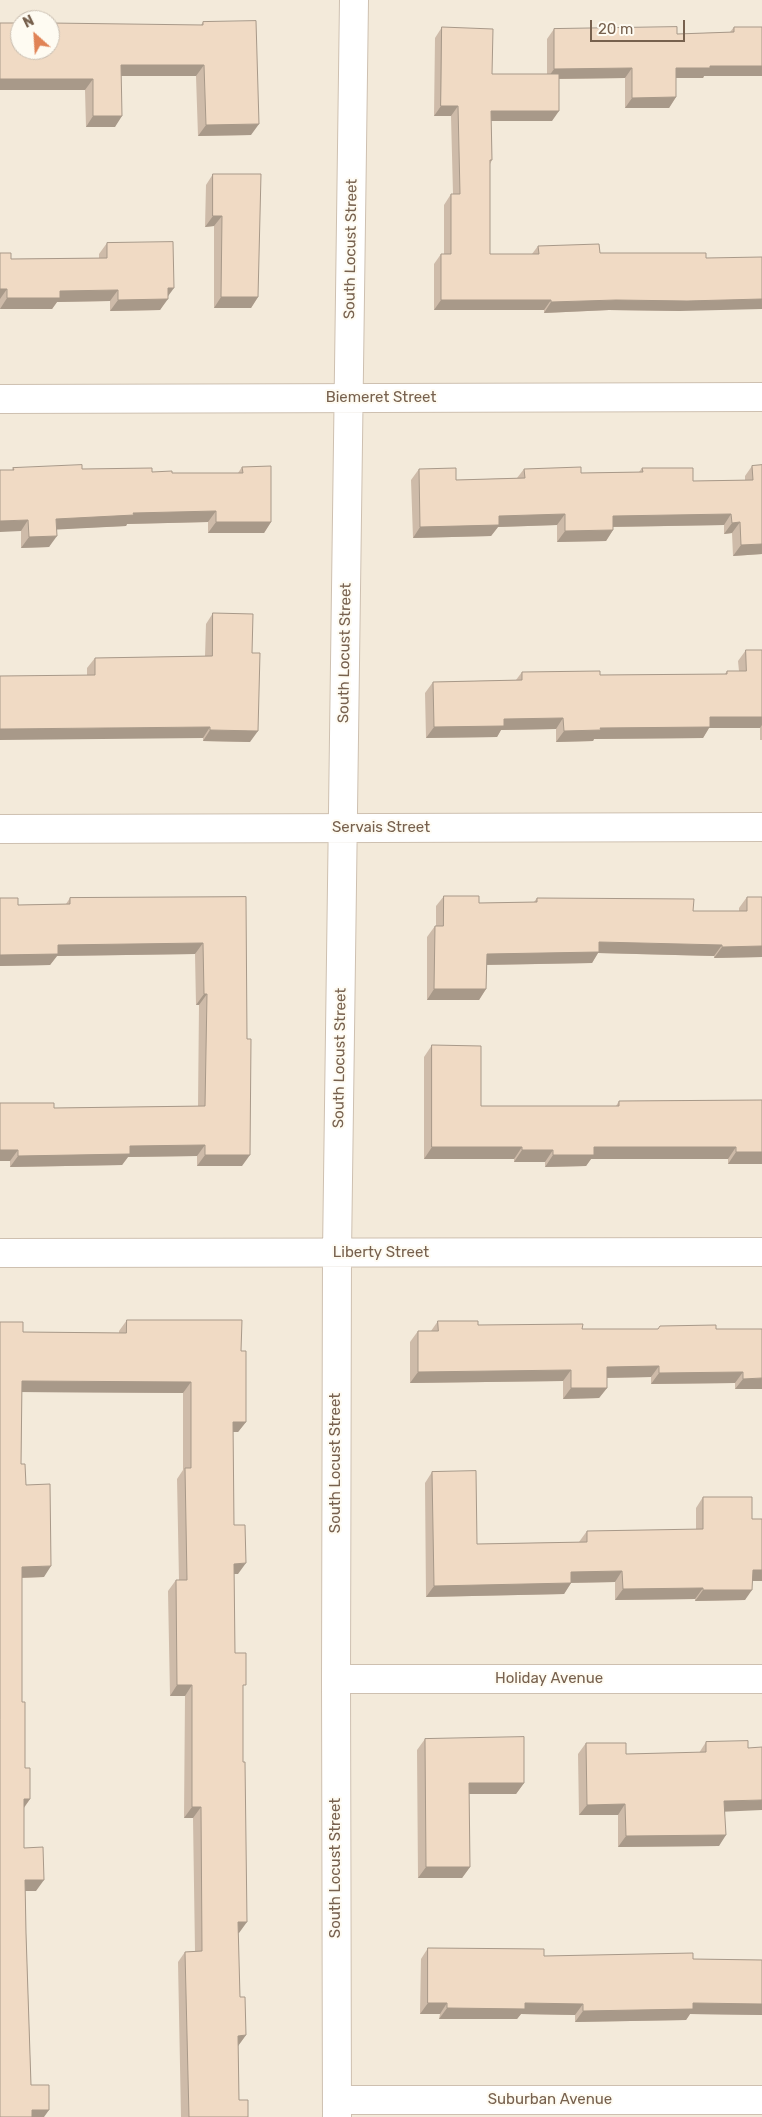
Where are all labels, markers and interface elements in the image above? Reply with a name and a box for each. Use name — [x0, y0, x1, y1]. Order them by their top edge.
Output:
north arrow — [10, 10, 60, 60]
scale bar — [592, 10, 687, 42]
text: N — [20, 12, 37, 32]
text: 20 m — [598, 20, 633, 38]
street label: South Locust Street — [341, 179, 361, 319]
street label: Biemeret Street — [326, 389, 436, 407]
street label: South Locust Street — [335, 583, 355, 723]
street label: Servais Street — [332, 819, 430, 837]
street label: South Locust Street — [330, 988, 350, 1128]
street label: Liberty Street — [333, 1244, 429, 1262]
street label: South Locust Street — [327, 1393, 345, 1533]
street label: Holiday Avenue — [495, 1670, 603, 1688]
street label: South Locust Street — [327, 1798, 345, 1938]
street label: Suburban Avenue — [488, 2091, 612, 2109]

